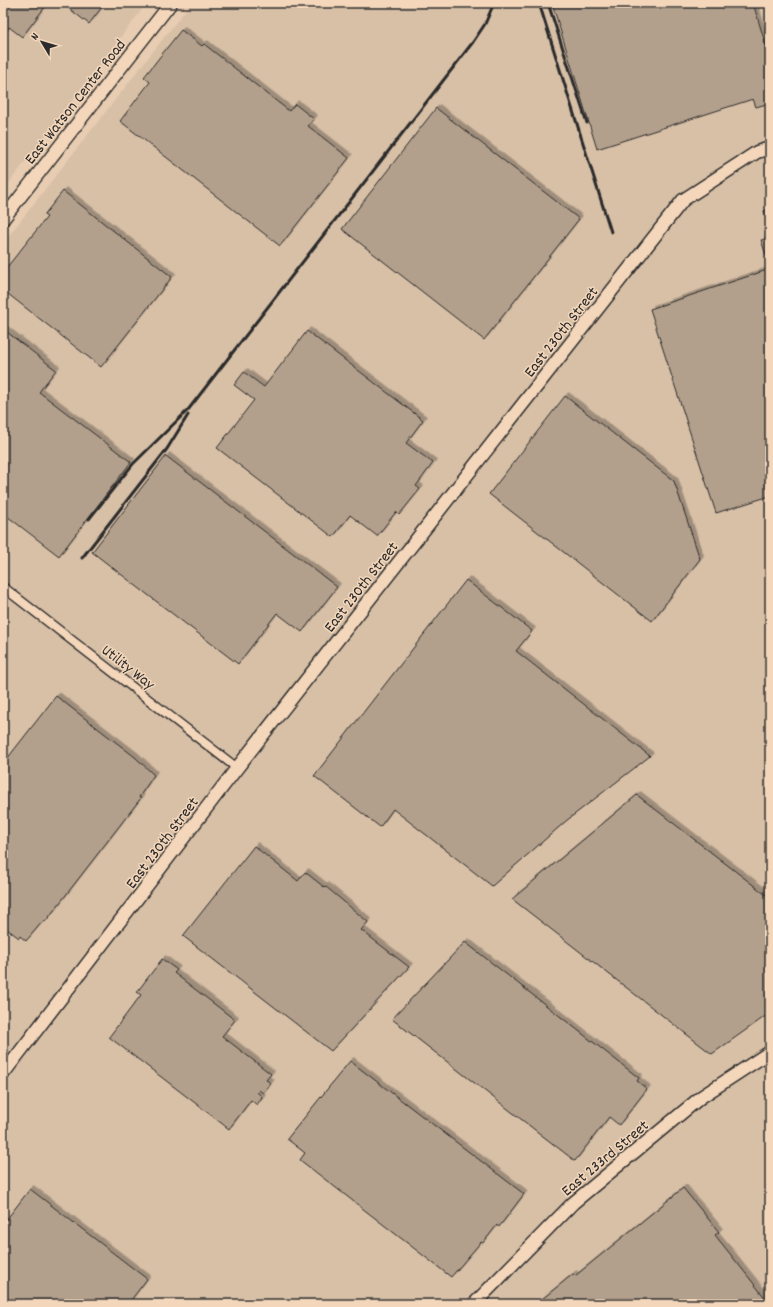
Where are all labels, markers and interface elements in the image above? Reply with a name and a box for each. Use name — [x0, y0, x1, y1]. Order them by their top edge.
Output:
north arrow — [22, 22, 62, 62]
text: N — [28, 30, 44, 44]
street label: East Watson Center Road — [20, 35, 132, 170]
street label: East 230th Street — [519, 282, 605, 383]
street label: East 230th Street — [319, 537, 405, 638]
street label: Utility Way — [96, 640, 160, 697]
street label: East 230th Street — [121, 793, 205, 894]
street label: East 233rd Street — [557, 1115, 655, 1203]

